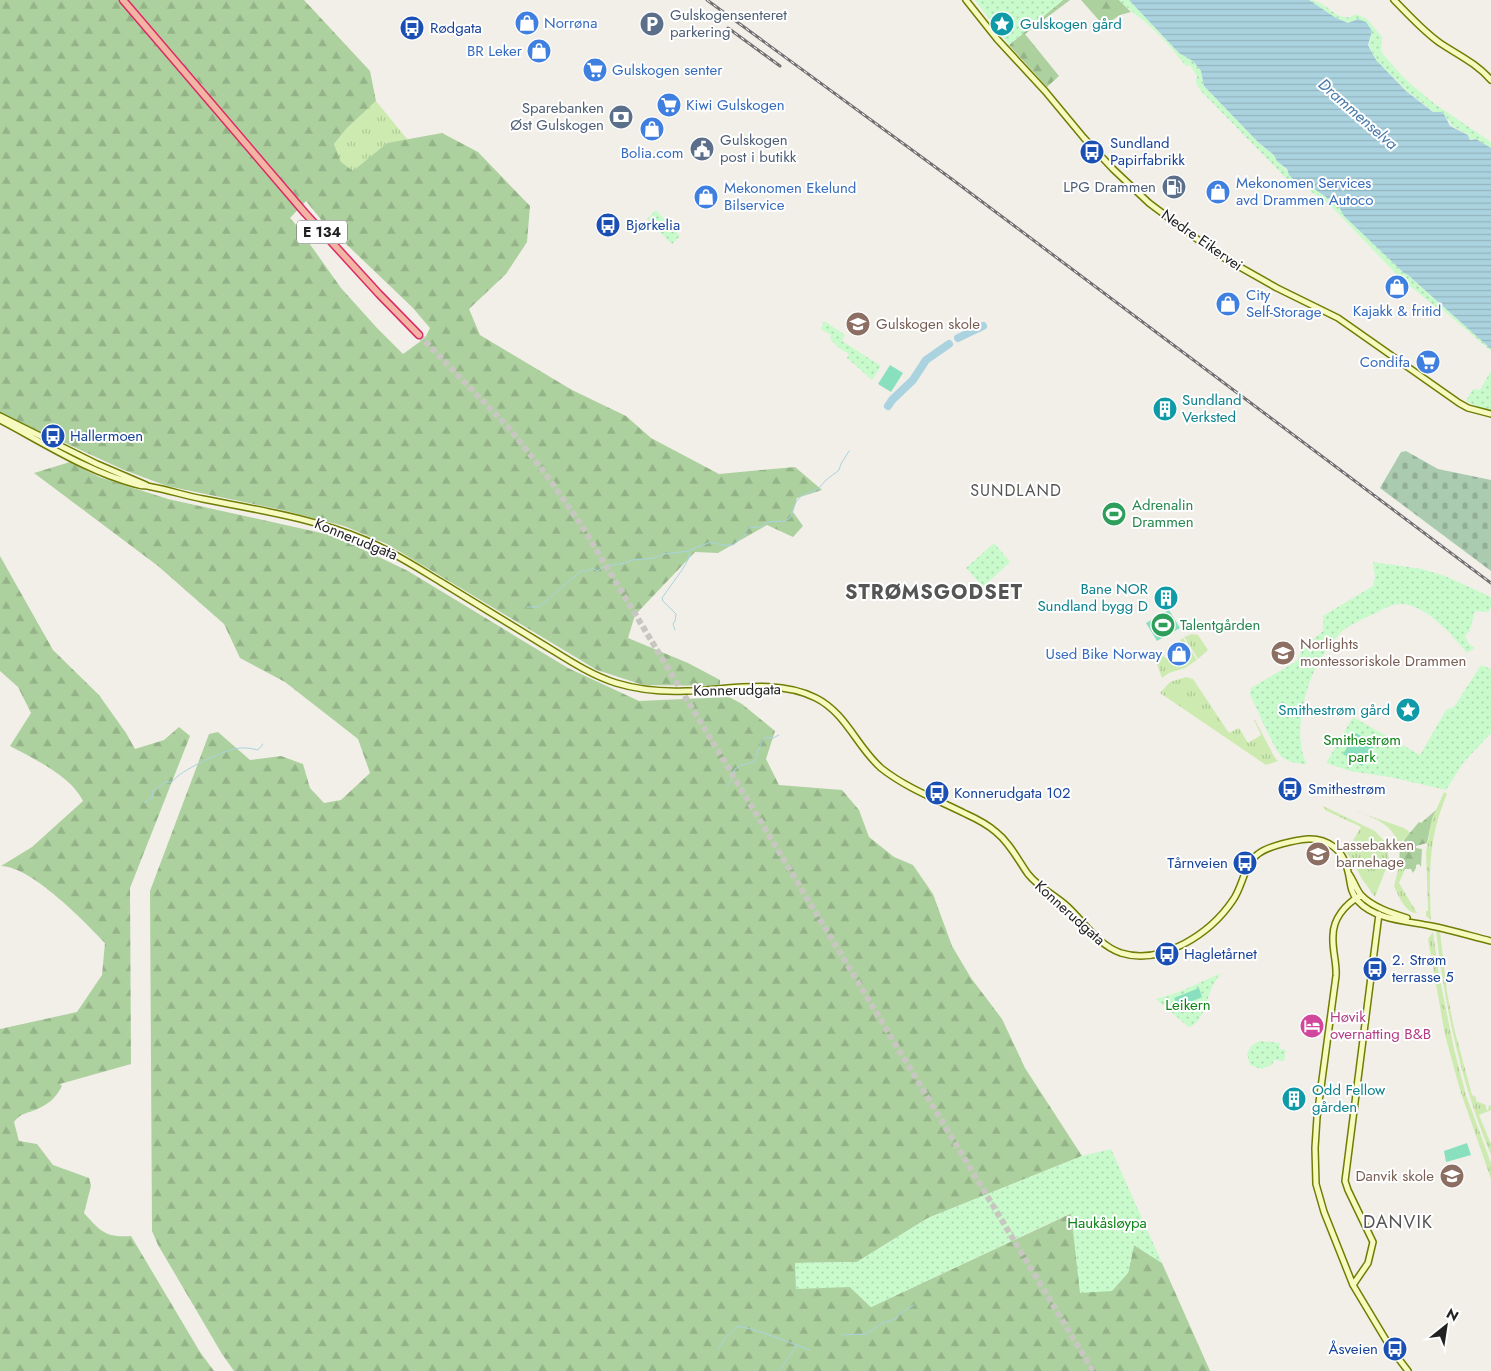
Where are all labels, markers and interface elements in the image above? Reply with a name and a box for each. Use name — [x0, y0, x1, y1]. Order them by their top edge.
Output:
place label: Gulskogensenteret parkering — [670, 4, 787, 43]
shop icon: Norrøna — [514, 10, 540, 36]
parking icon: Gulskogensenteret parkering — [639, 11, 665, 37]
place icon: Gulskogen gård — [989, 11, 1015, 37]
place label: Norrøna — [544, 12, 597, 34]
place label: Gulskogen gård — [1020, 13, 1122, 35]
bus stop icon: Rødgata — [399, 15, 425, 41]
place label: Rødgata — [430, 17, 482, 39]
shop icon: BR Leker — [526, 38, 552, 64]
place label: BR Leker — [467, 40, 523, 62]
supermarket icon: Gulskogen senter — [582, 57, 608, 83]
place label: Gulskogen senter — [612, 59, 723, 81]
water label: Drammenselva — [1313, 73, 1403, 155]
supermarket icon: Kiwi Gulskogen — [656, 92, 682, 118]
place label: Kiwi Gulskogen — [686, 94, 785, 116]
place label: Sparebanken Øst Gulskogen — [510, 97, 604, 136]
bank icon: Sparebanken Øst Gulskogen — [608, 104, 634, 130]
shop icon: Bolia.com — [639, 116, 665, 142]
place label: Gulskogen post i butikk — [720, 129, 797, 168]
place label: Sundland Papirfabrikk — [1110, 132, 1185, 171]
public building icon: Gulskogen post i butikk — [689, 136, 715, 162]
bus stop icon: Sundland Papirfabrikk — [1079, 139, 1105, 165]
place label: Bolia.com — [621, 142, 683, 164]
place label: Mekonomen Services avd Drammen Autoco — [1236, 172, 1373, 211]
fuel station icon: LPG Drammen — [1161, 174, 1187, 200]
place label: LPG Drammen — [1063, 176, 1156, 198]
place label: Mekonomen Ekelund Bilservice — [724, 177, 856, 216]
shop icon: Mekonomen Services avd Drammen Autoco — [1205, 179, 1231, 205]
shop icon: Mekonomen Ekelund Bilservice — [693, 184, 719, 210]
street label: Nedre Eikervei — [1157, 204, 1247, 276]
bus stop icon: Bjørkelia — [595, 212, 621, 238]
place label: Bjørkelia — [626, 214, 680, 236]
road number: E 134 — [297, 220, 347, 243]
shop icon: Kajakk & fritid — [1384, 274, 1410, 300]
place label: City Self-Storage — [1246, 284, 1322, 323]
shop icon: City Self-Storage — [1215, 291, 1241, 317]
place label: Kajakk & fritid — [1353, 300, 1441, 322]
school or university icon: Gulskogen skole — [845, 311, 871, 337]
place label: Gulskogen skole — [876, 313, 980, 335]
supermarket icon: Condifa — [1415, 349, 1441, 375]
place label: Condifa — [1360, 351, 1410, 373]
place label: Sundland Verksted — [1182, 389, 1242, 428]
building icon: Sundland Verksted — [1152, 396, 1178, 422]
bus stop icon: Hallermoen — [40, 423, 66, 449]
place label: Hallermoen — [70, 425, 143, 447]
district label: SUNDLAND — [970, 479, 1062, 502]
place label: Adrenalin Drammen — [1132, 494, 1194, 533]
sports icon: Adrenalin Drammen — [1101, 501, 1127, 527]
street label: Konnerudgata — [311, 512, 401, 566]
district label: STRØMSGODSET — [845, 578, 1023, 607]
place label: Bane NOR Sundland bygg D — [1037, 578, 1149, 617]
building icon: Bane NOR Sundland bygg D — [1153, 585, 1179, 611]
sports icon: Talentgården — [1150, 612, 1176, 638]
place label: Talentgården — [1180, 614, 1260, 636]
place label: Norlights montessoriskole Drammen — [1300, 633, 1466, 672]
school or university icon: Norlights montessoriskole Drammen — [1270, 640, 1296, 666]
shop icon: Used Bike Norway — [1166, 641, 1192, 667]
place label: Used Bike Norway — [1046, 643, 1162, 665]
street label: Konnerudgata — [693, 678, 781, 702]
place icon: Smithestrøm gård — [1395, 697, 1421, 723]
place label: Smithestrøm gård — [1278, 699, 1390, 721]
park label: Smithestrøm park — [1323, 729, 1401, 768]
bus stop icon: Smithestrøm — [1277, 776, 1303, 802]
place label: Smithestrøm — [1308, 778, 1386, 800]
bus stop icon: Konnerudgata 102 — [924, 780, 950, 806]
place label: Konnerudgata 102 — [954, 782, 1071, 804]
place label: Lassebakken barnehage — [1336, 834, 1414, 873]
school or university icon: Lassebakken barnehage — [1305, 841, 1331, 867]
bus stop icon: Tårnveien — [1232, 850, 1258, 876]
place label: Tårnveien — [1167, 852, 1228, 874]
street label: Konnerudgata — [1030, 875, 1110, 951]
bus stop icon: Hagletårnet — [1154, 941, 1180, 967]
place label: Hagletårnet — [1184, 943, 1257, 965]
place label: 2. Strøm terrasse 5 — [1392, 949, 1454, 988]
bus stop icon: 2. Strøm terrasse 5 — [1362, 956, 1388, 982]
park label: Leikern — [1165, 994, 1211, 1016]
place label: Høvik overnatting B&B — [1330, 1006, 1431, 1045]
hotel icon: Høvik overnatting B&B — [1299, 1013, 1325, 1039]
place label: Odd Fellow gården — [1312, 1079, 1386, 1118]
building icon: Odd Fellow gården — [1281, 1086, 1307, 1112]
school or university icon: Danvik skole — [1439, 1163, 1465, 1189]
place label: Danvik skole — [1355, 1165, 1434, 1187]
district label: DANVIK — [1363, 1209, 1433, 1235]
park label: Haukåsløypa — [1067, 1212, 1147, 1234]
north arrow — [1421, 1301, 1471, 1351]
text: N — [1443, 1303, 1462, 1326]
bus stop icon: Åsveien — [1382, 1336, 1408, 1362]
place label: Åsveien — [1329, 1338, 1378, 1360]

